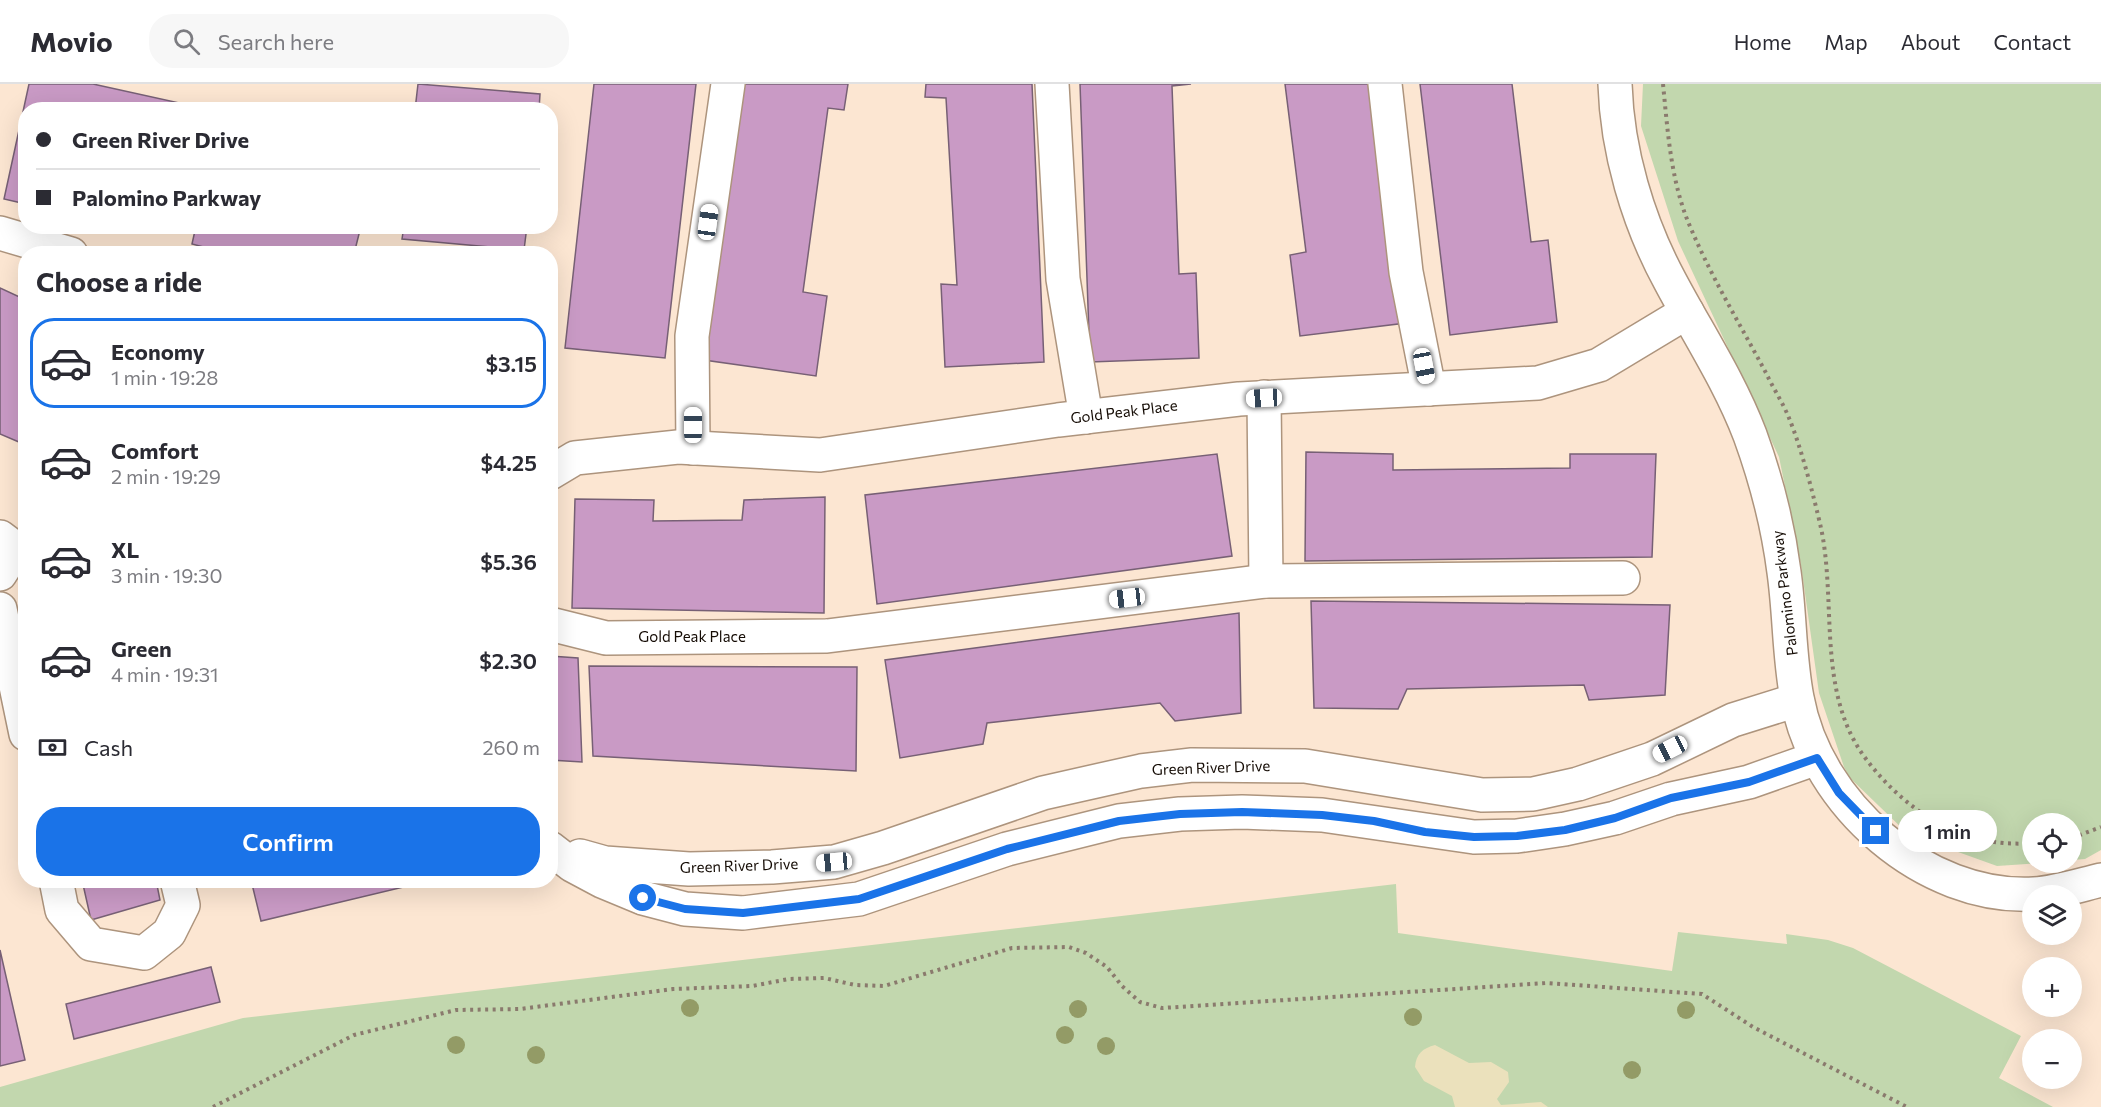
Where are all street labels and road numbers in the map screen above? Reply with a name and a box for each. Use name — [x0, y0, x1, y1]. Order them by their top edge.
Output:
street label: Gold Peak Place — [1069, 396, 1178, 426]
street label: Palomino Parkway — [1767, 529, 1801, 657]
street label: Gold Peak Place — [638, 627, 746, 645]
street label: Green River Drive — [1151, 756, 1271, 778]
street label: Green River Drive — [679, 854, 799, 876]

